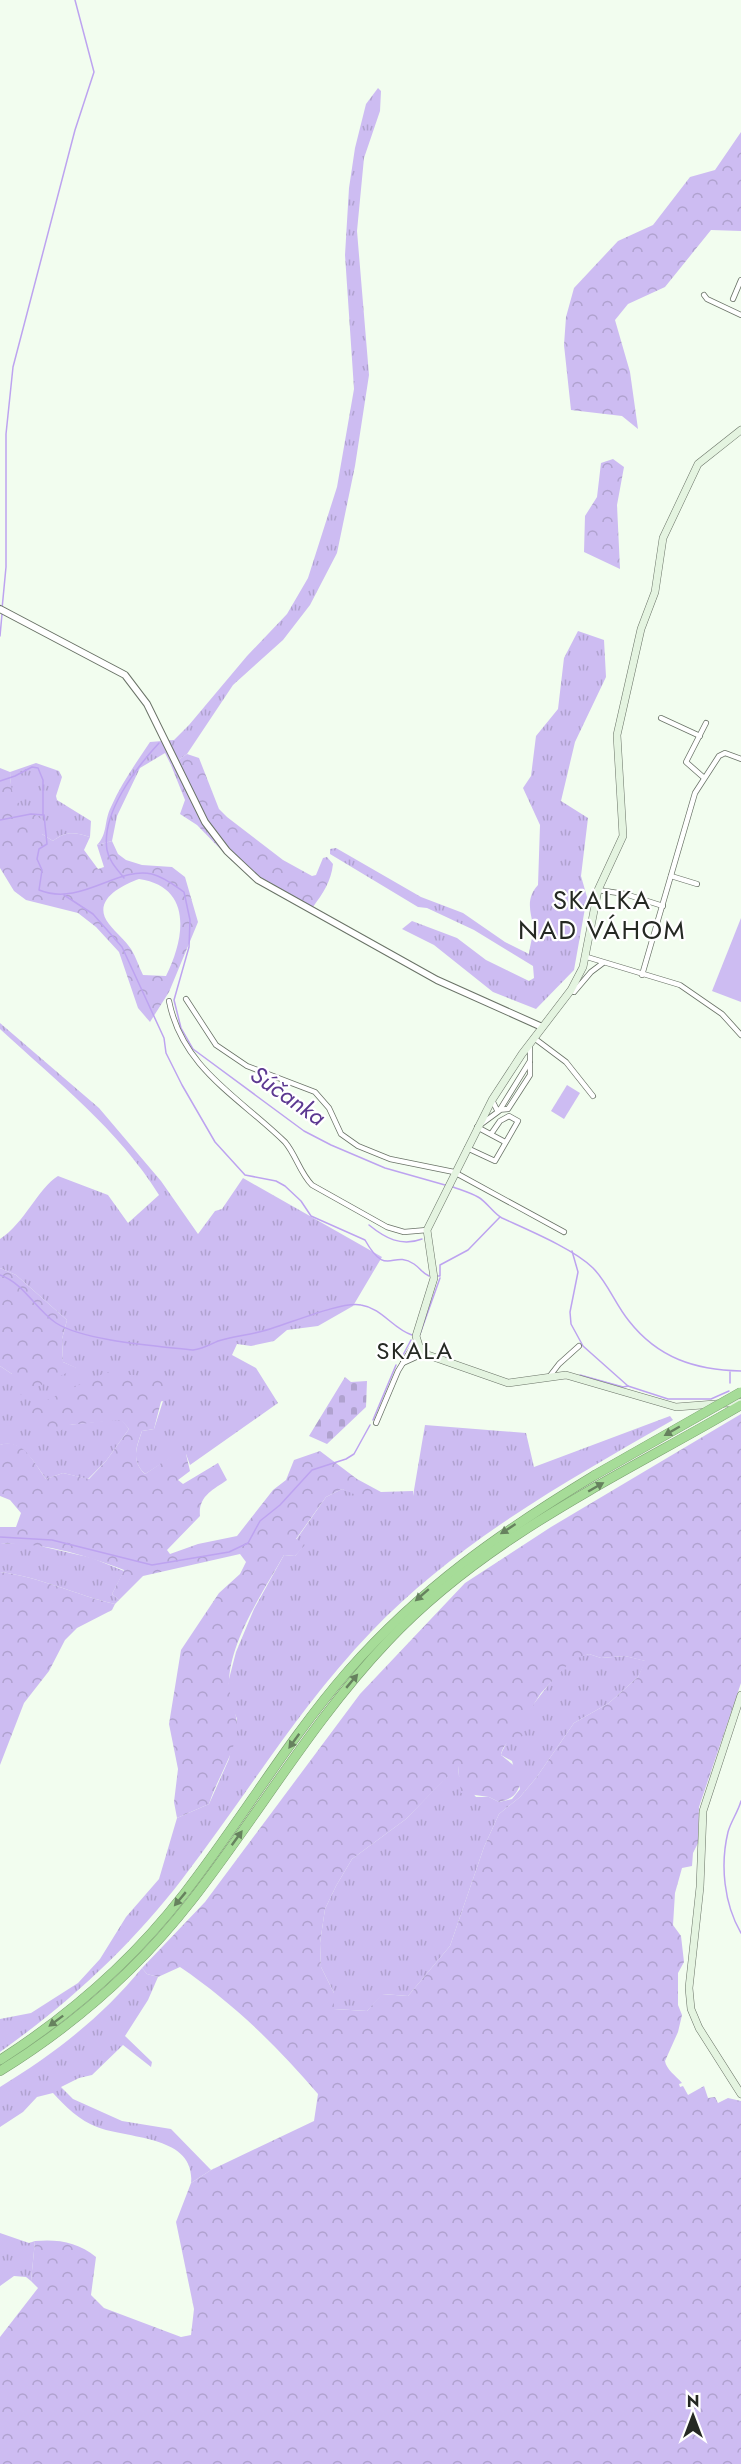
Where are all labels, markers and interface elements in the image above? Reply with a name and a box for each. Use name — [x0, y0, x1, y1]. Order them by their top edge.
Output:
district label: SKALKA NAD VÁHOM — [518, 881, 686, 949]
water label: Súčanka — [243, 1057, 333, 1134]
district label: SKALA — [376, 1333, 454, 1368]
one-way arrow — [664, 1426, 680, 1437]
one-way arrow — [588, 1481, 604, 1492]
one-way arrow — [500, 1523, 516, 1534]
one-way arrow — [415, 1588, 430, 1602]
one-way arrow — [346, 1673, 359, 1689]
one-way arrow — [288, 1733, 300, 1749]
one-way arrow — [231, 1831, 243, 1847]
one-way arrow — [173, 1891, 186, 1907]
one-way arrow — [49, 2014, 64, 2026]
north arrow — [663, 2386, 723, 2446]
text: N — [687, 2390, 699, 2413]

